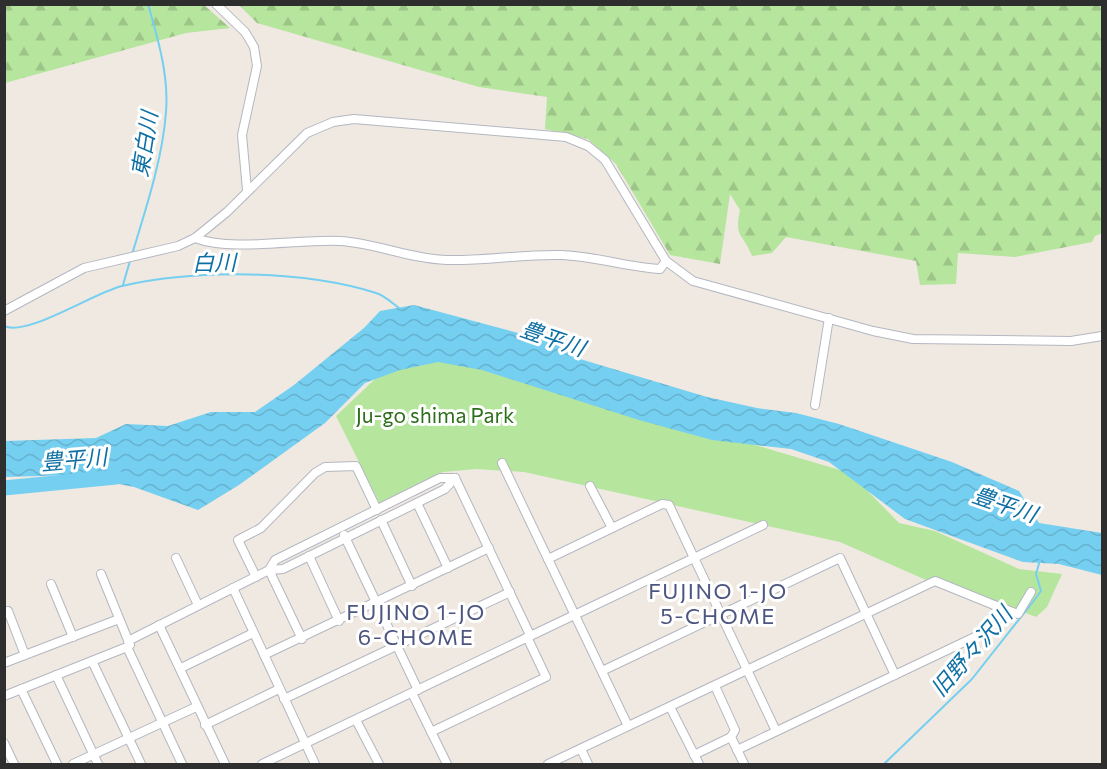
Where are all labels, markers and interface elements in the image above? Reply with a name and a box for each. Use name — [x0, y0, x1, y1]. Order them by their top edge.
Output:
water label: 東白川 — [126, 107, 163, 179]
water label: 白川 — [192, 248, 238, 276]
water label: 豊平川 — [517, 314, 590, 362]
park label: Ju-go shima Park — [356, 402, 514, 427]
water label: 豊平川 — [40, 443, 110, 475]
water label: 豊平川 — [969, 480, 1042, 528]
district label: FUJINO 1-JO 5-CHOME — [648, 577, 788, 629]
district label: FUJINO 1-JO 6-CHOME — [346, 598, 486, 650]
water label: 旧野々沢川 — [925, 599, 1019, 701]

